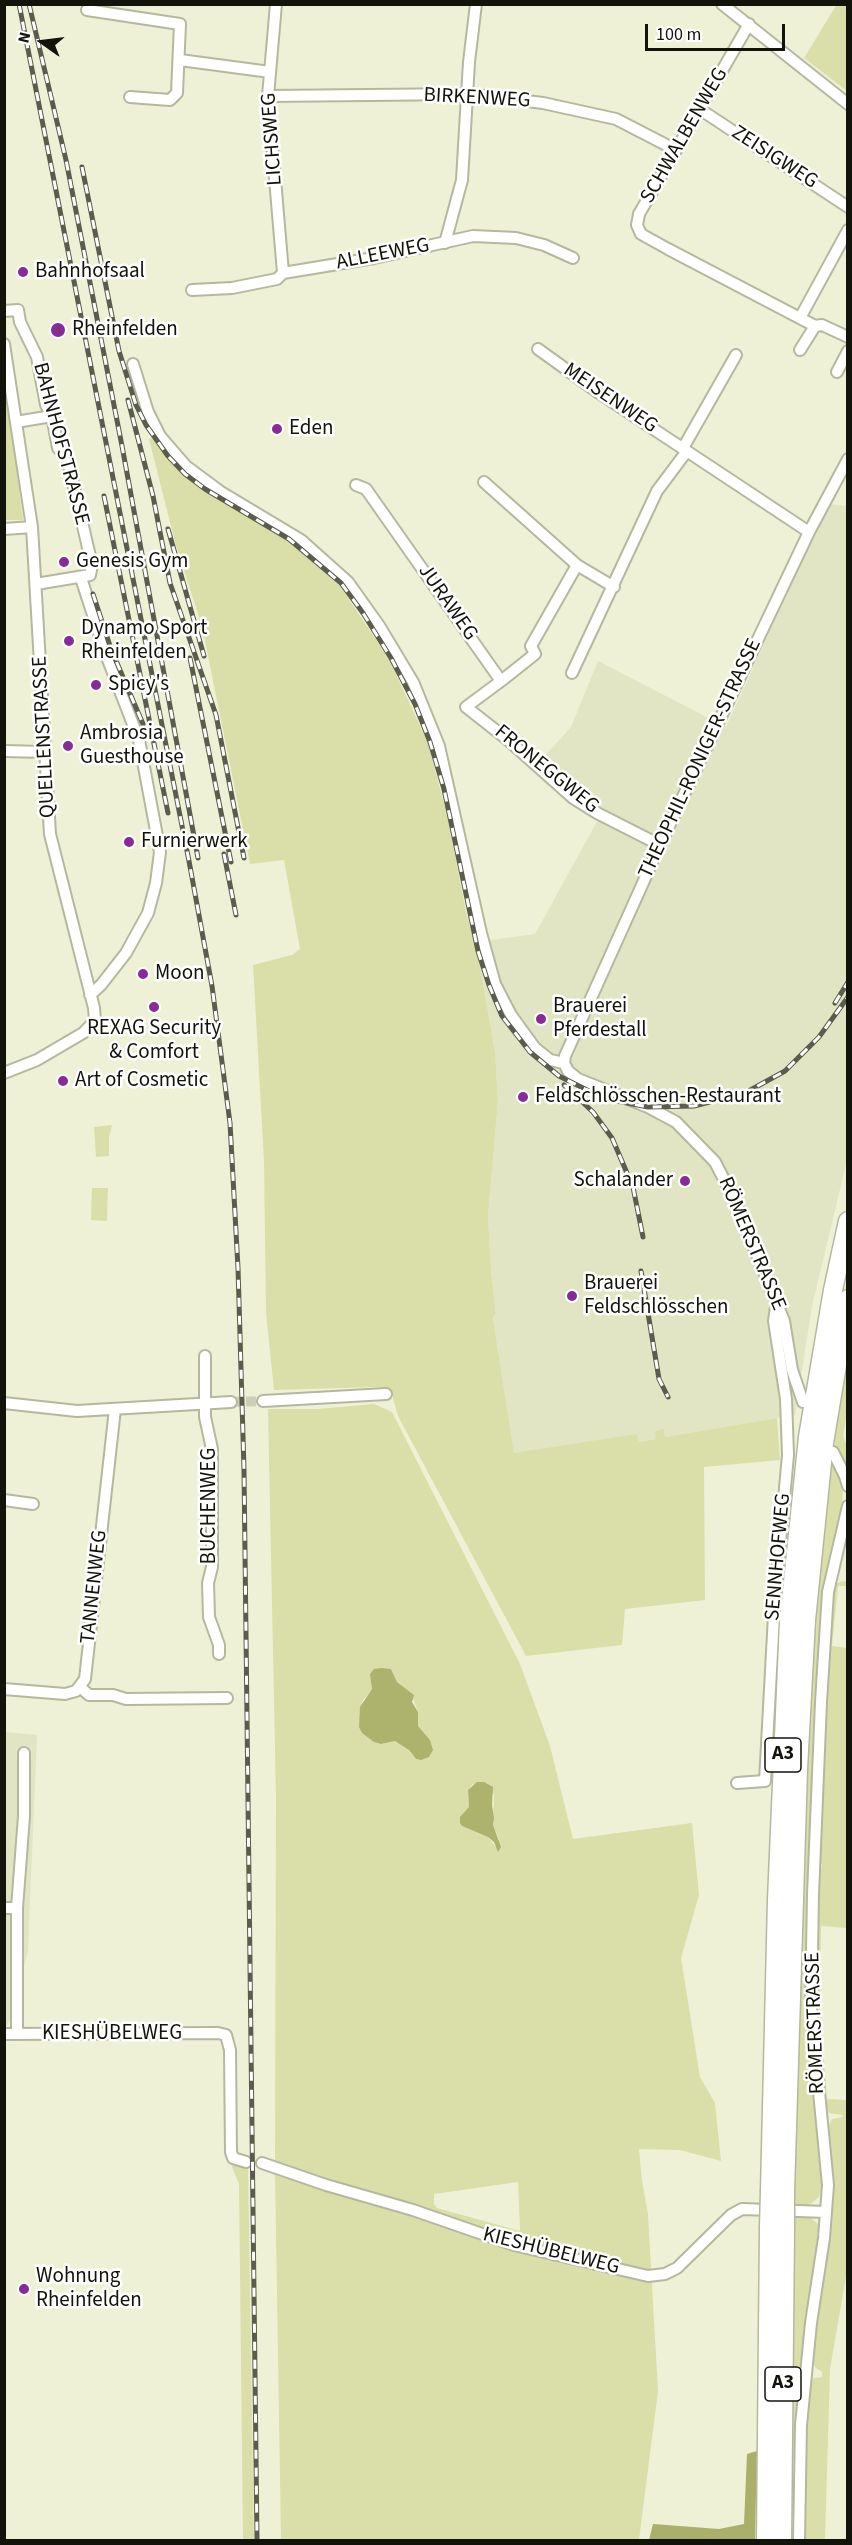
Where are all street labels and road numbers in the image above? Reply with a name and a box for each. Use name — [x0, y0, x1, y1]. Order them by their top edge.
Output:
street label: SCHWALBENWEG — [636, 64, 734, 208]
street label: BIRKENWEG — [423, 84, 531, 114]
street label: LICHSWEG — [257, 92, 289, 186]
street label: ZEISIGWEG — [726, 121, 822, 195]
street label: ALLEEWEG — [334, 234, 432, 276]
street label: MEISENWEG — [558, 358, 662, 440]
street label: BAHNHOFSTRASSE — [26, 360, 94, 528]
street label: JURAWEG — [412, 560, 482, 646]
street label: THEOPHIL-RONIGER-STRASSE — [634, 635, 768, 883]
street label: QUELLENSTRASSE — [28, 655, 62, 819]
street label: FRONEGGWEG — [489, 720, 603, 820]
street label: RÖMERSTRASSE — [712, 1174, 790, 1314]
street label: BUCHENWEG — [197, 1448, 223, 1564]
street label: SENNHOFWEG — [761, 1492, 797, 1622]
street label: TANNENWEG — [77, 1529, 113, 1645]
road number: A3 — [765, 1738, 801, 1772]
street label: RÖMERSTRASSE — [801, 1951, 831, 2095]
street label: KIESHÜBELWEG — [42, 2021, 182, 2047]
street label: KIESHÜBELWEG — [480, 2223, 622, 2281]
road number: A3 — [765, 2367, 801, 2401]

